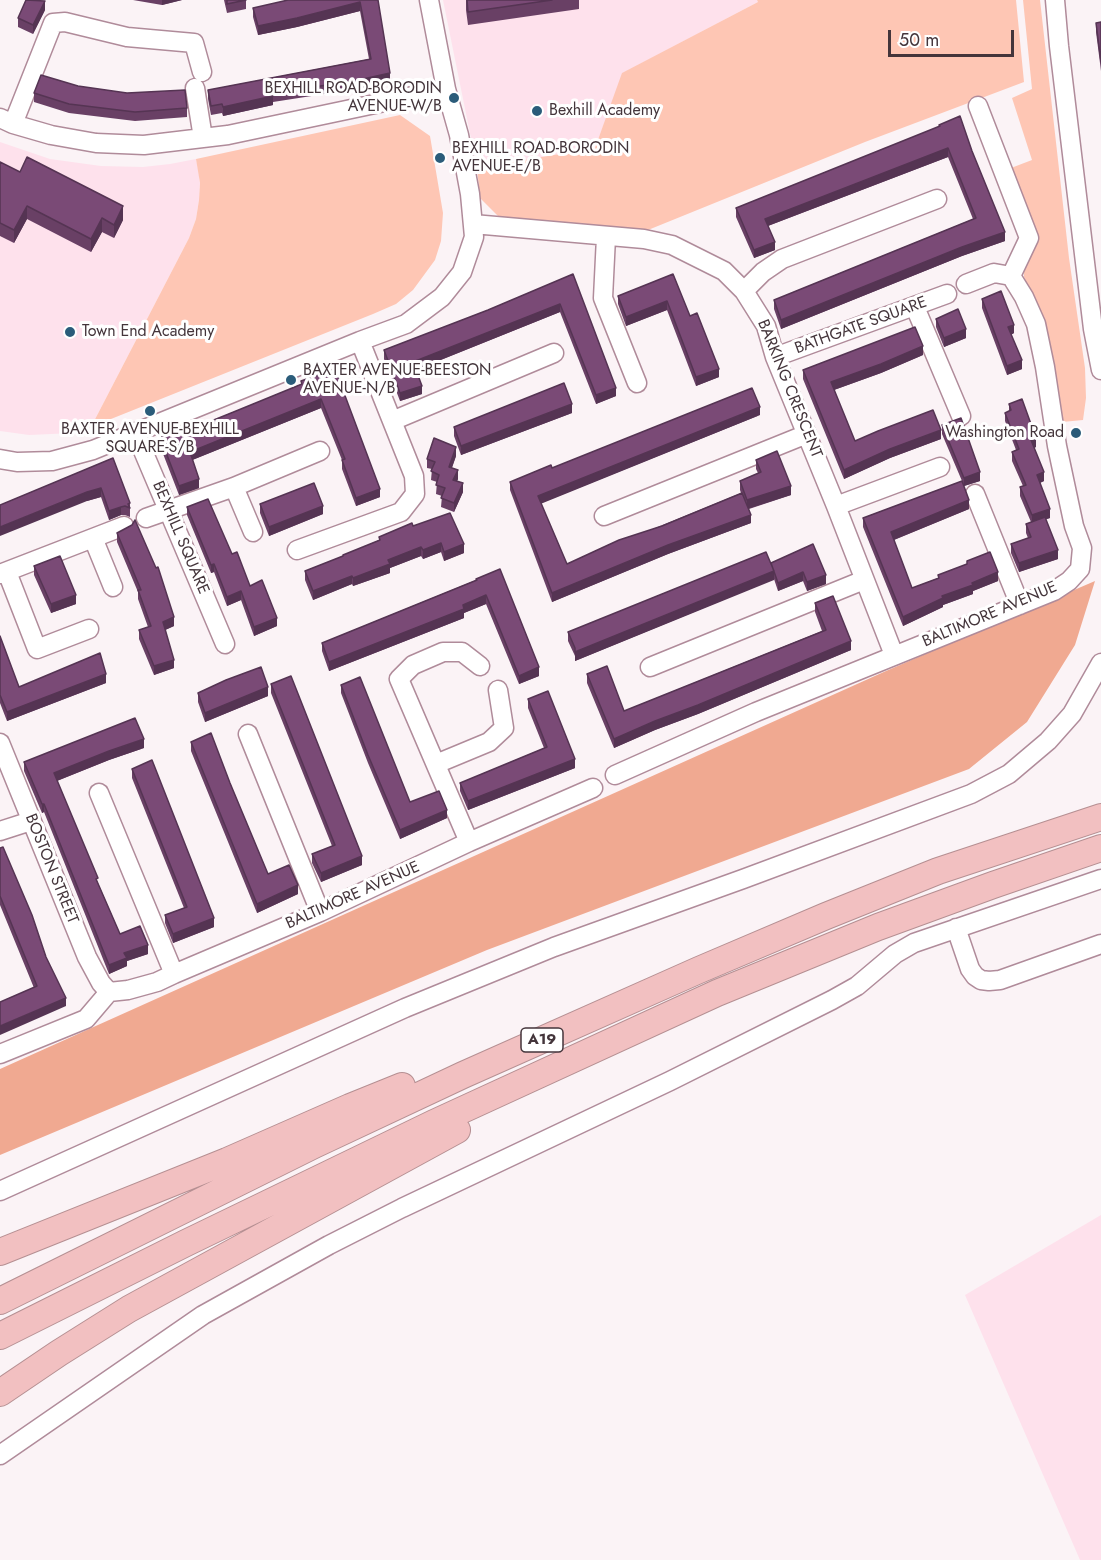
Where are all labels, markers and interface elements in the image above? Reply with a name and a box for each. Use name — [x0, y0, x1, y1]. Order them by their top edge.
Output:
scale bar — [891, 18, 1017, 56]
text: 50 m — [899, 27, 939, 53]
place label: BEXHILL ROAD-BORODIN AVENUE-W/B — [265, 79, 442, 117]
marker: BEXHILL ROAD-BORODIN AVENUE-W/B — [447, 91, 461, 105]
place label: Bexhill Academy — [549, 101, 660, 121]
marker: Bexhill Academy — [530, 104, 544, 118]
place label: BEXHILL ROAD-BORODIN AVENUE-E/B — [452, 139, 629, 177]
marker: BEXHILL ROAD-BORODIN AVENUE-E/B — [433, 151, 447, 165]
street label: BATHGATE SQUARE — [792, 293, 930, 359]
street label: BARKING CRESCENT — [752, 317, 826, 461]
place label: Town End Academy — [82, 322, 214, 342]
marker: Town End Academy — [63, 325, 77, 339]
place label: BAXTER AVENUE-BEESTON AVENUE-N/B — [303, 361, 491, 399]
marker: BAXTER AVENUE-BEESTON AVENUE-N/B — [284, 373, 298, 387]
marker: BAXTER AVENUE-BEXHILL SQUARE-S/B — [143, 404, 157, 418]
place label: BAXTER AVENUE-BEXHILL SQUARE-S/B — [61, 420, 239, 458]
place label: Washington Road — [945, 423, 1064, 443]
marker: Washington Road — [1069, 426, 1083, 440]
street label: BEXHILL SQUARE — [148, 479, 212, 597]
street label: BALTIMORE AVENUE — [920, 578, 1060, 652]
street label: BOSTON STREET — [20, 811, 82, 927]
street label: BALTIMORE AVENUE — [283, 858, 423, 934]
road number: A19 — [521, 1028, 563, 1052]

